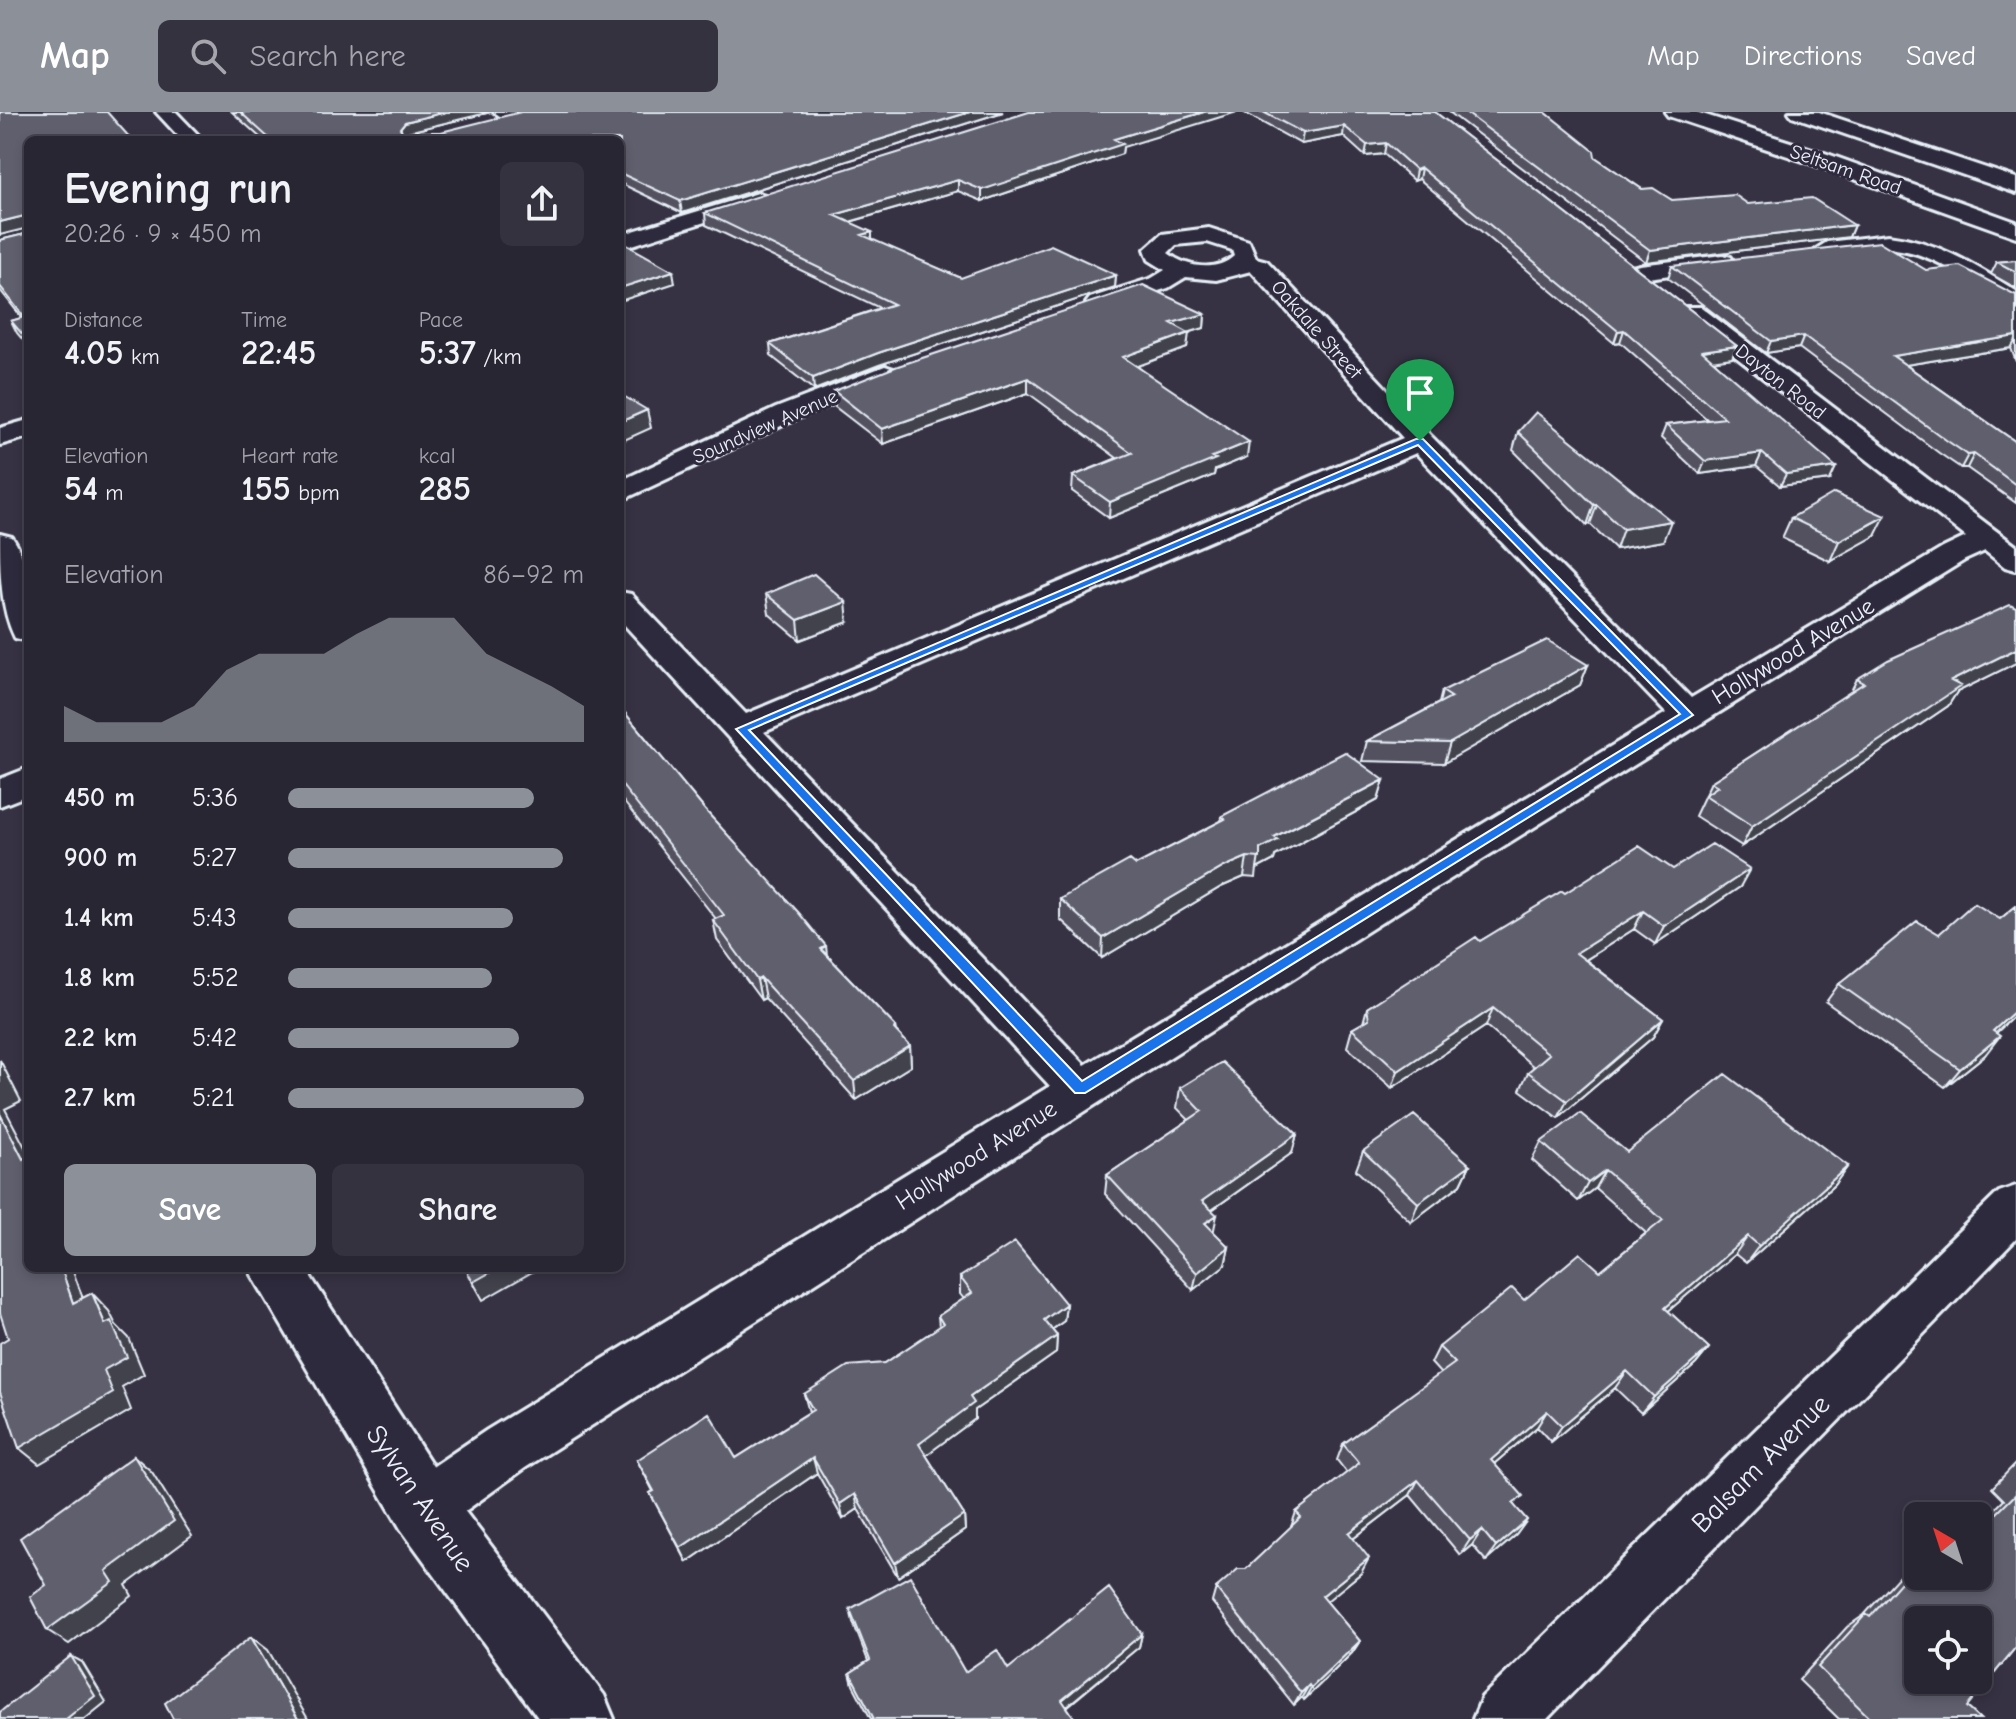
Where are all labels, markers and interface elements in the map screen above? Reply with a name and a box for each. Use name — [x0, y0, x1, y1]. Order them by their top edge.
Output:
search box — [158, 20, 718, 92]
text: Map — [40, 34, 110, 78]
icon: search — [186, 34, 230, 78]
text: Search here — [250, 39, 406, 74]
text: Map — [1647, 40, 1700, 72]
text: Directions — [1744, 40, 1862, 72]
text: Saved — [1906, 40, 1976, 72]
street label: Seltsam Road — [1787, 140, 1904, 199]
button: share — [500, 162, 584, 246]
text: Evening run — [64, 163, 292, 214]
text: 20:26 · 9 × 450 m — [64, 219, 261, 249]
street label: Oakdale Street — [1266, 275, 1368, 384]
text: Distance — [64, 307, 143, 333]
text: Time — [241, 307, 287, 333]
text: Pace — [419, 307, 463, 333]
text: 4.05 — [64, 333, 124, 373]
text: 22:45 — [241, 333, 316, 373]
text: 5:37 — [419, 333, 476, 373]
street label: Dayton Road — [1731, 339, 1831, 424]
text: km — [124, 344, 160, 370]
text: /km — [476, 344, 522, 370]
pin — [1386, 359, 1454, 441]
icon: arrive — [1398, 371, 1442, 415]
street label: Soundview Avenue — [689, 384, 841, 469]
text: Elevation — [64, 443, 148, 469]
text: Heart rate — [241, 443, 338, 469]
text: kcal — [419, 443, 456, 469]
text: 54 — [64, 469, 98, 509]
text: 155 — [241, 469, 291, 509]
text: 285 — [419, 469, 471, 509]
text: m — [98, 480, 124, 506]
text: bpm — [291, 480, 340, 506]
text: Elevation — [64, 560, 164, 590]
text: 86–92 m — [483, 560, 584, 590]
street label: Hollywood Avenue — [1707, 592, 1879, 710]
text: 450 m — [64, 783, 135, 813]
text: 5:36 — [192, 783, 238, 813]
text: 900 m — [64, 843, 137, 873]
text: 5:27 — [192, 843, 237, 873]
text: 1.4 km — [64, 903, 134, 933]
text: 5:43 — [192, 903, 237, 933]
text: 1.8 km — [64, 963, 135, 993]
text: 5:52 — [192, 963, 239, 993]
text: 2.2 km — [64, 1023, 137, 1053]
text: 5:42 — [192, 1023, 237, 1053]
text: 2.7 km — [64, 1083, 136, 1113]
text: 5:21 — [192, 1083, 235, 1113]
street label: Hollywood Avenue — [890, 1094, 1062, 1216]
button: Save — [64, 1164, 316, 1256]
button: Share — [332, 1164, 584, 1256]
street label: Balsam Avenue — [1685, 1388, 1836, 1539]
street label: Sylvan Avenue — [359, 1419, 481, 1578]
north arrow — [1904, 1502, 1992, 1590]
map controls — [1904, 1502, 1992, 1694]
button: locate — [1904, 1606, 1992, 1694]

